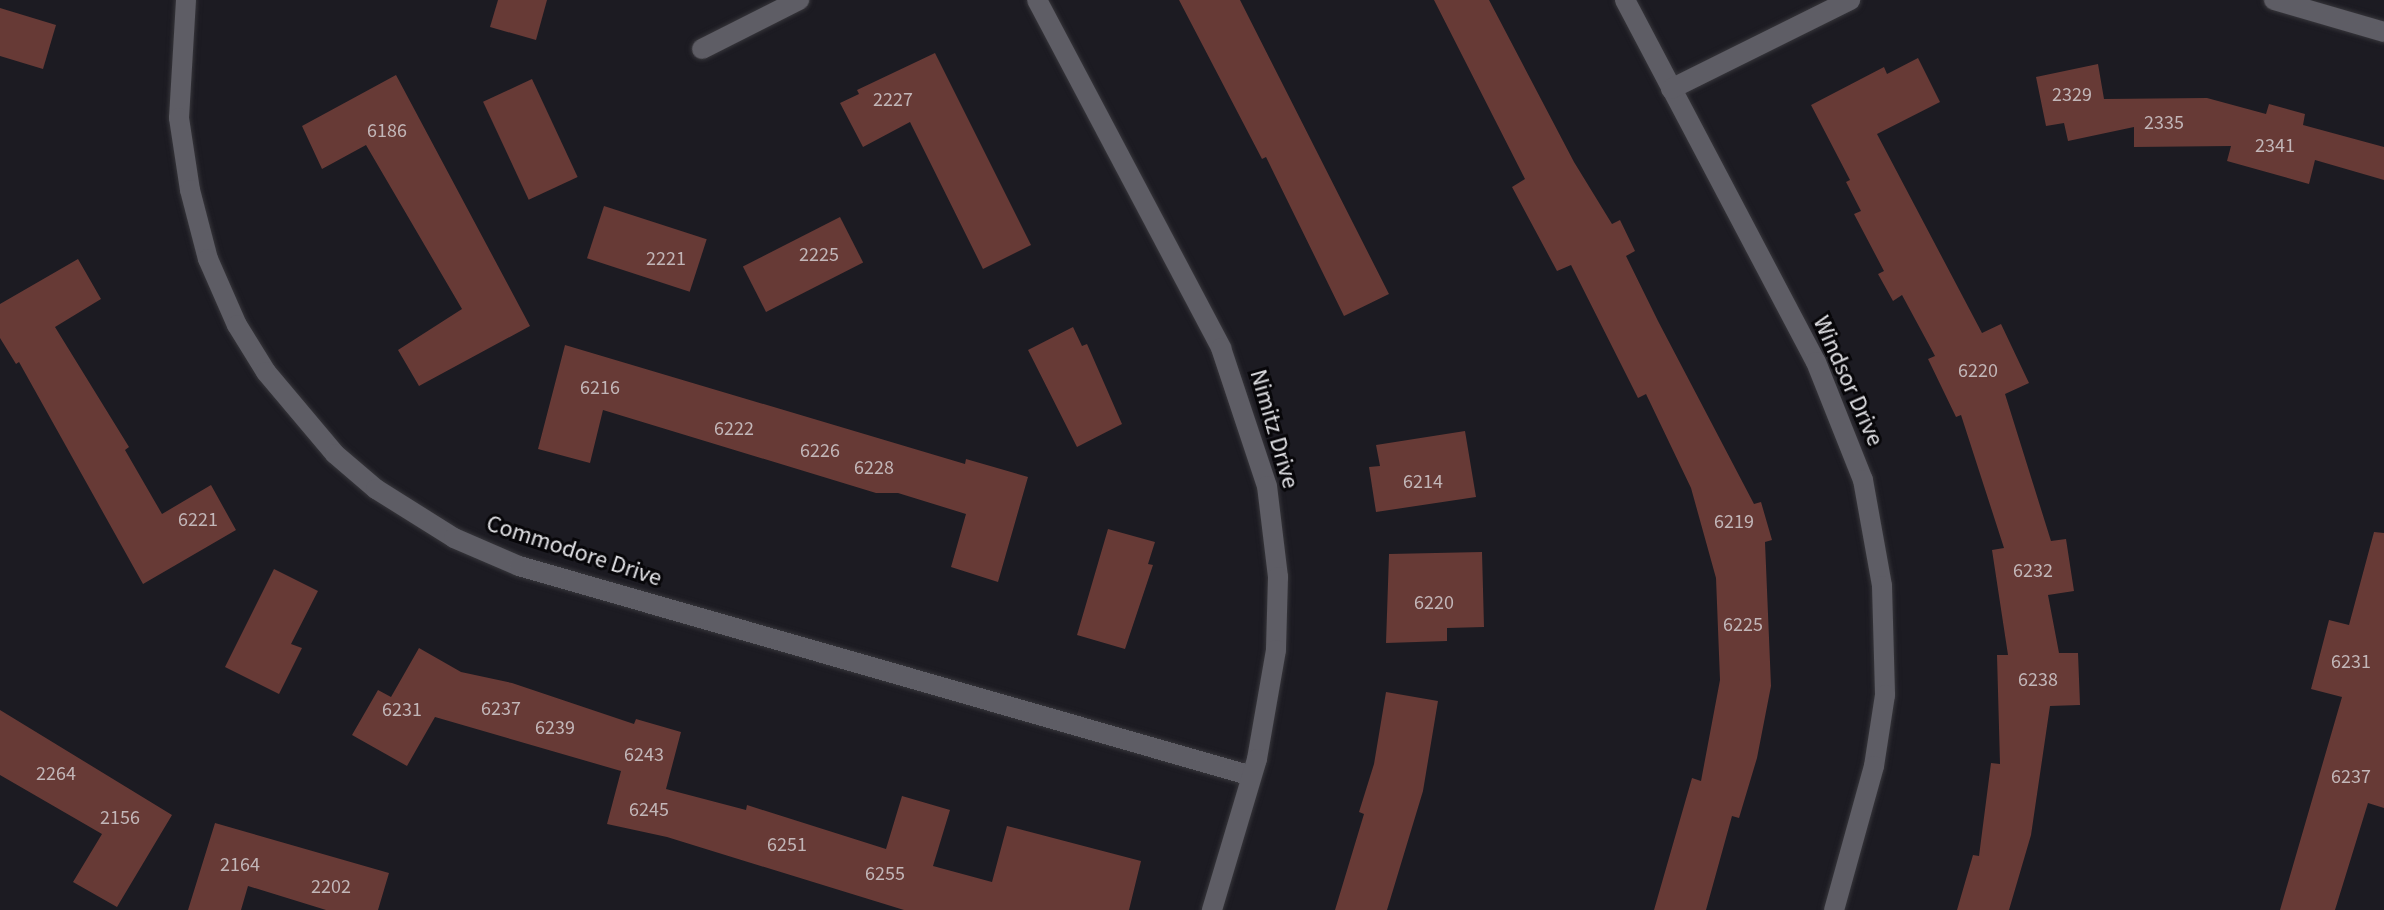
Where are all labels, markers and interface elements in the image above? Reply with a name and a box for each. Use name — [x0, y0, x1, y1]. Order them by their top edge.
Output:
house number: 2329 — [2052, 83, 2092, 107]
house number: 2227 — [873, 88, 913, 112]
house number: 2335 — [2144, 111, 2184, 135]
house number: 6186 — [367, 119, 407, 143]
house number: 2341 — [2255, 134, 2295, 158]
house number: 2225 — [799, 243, 839, 267]
house number: 2221 — [646, 247, 686, 271]
street label: Windsor Drive — [1806, 311, 1890, 451]
house number: 6220 — [1958, 359, 1998, 383]
street label: Nimitz Drive — [1243, 366, 1305, 492]
house number: 6216 — [580, 376, 620, 400]
house number: 6222 — [714, 417, 754, 441]
house number: 6226 — [800, 439, 840, 463]
house number: 6228 — [854, 456, 894, 480]
house number: 6214 — [1403, 470, 1443, 494]
house number: 6221 — [178, 508, 218, 532]
street label: Commodore Drive — [483, 509, 665, 593]
house number: 6219 — [1714, 510, 1754, 534]
house number: 6232 — [2013, 559, 2053, 583]
house number: 6220 — [1414, 591, 1454, 615]
house number: 6225 — [1723, 613, 1763, 637]
house number: 6231 — [2331, 650, 2371, 674]
house number: 6238 — [2018, 668, 2058, 692]
house number: 6237 — [481, 697, 521, 721]
house number: 6231 — [382, 698, 422, 722]
house number: 6239 — [535, 716, 575, 740]
house number: 6243 — [624, 743, 664, 767]
house number: 2264 — [36, 762, 76, 786]
house number: 6237 — [2331, 765, 2371, 789]
house number: 6245 — [629, 798, 669, 822]
house number: 2156 — [100, 806, 140, 830]
house number: 6251 — [767, 833, 807, 857]
house number: 2164 — [220, 853, 260, 877]
house number: 6255 — [865, 862, 905, 886]
house number: 2202 — [311, 875, 351, 899]

